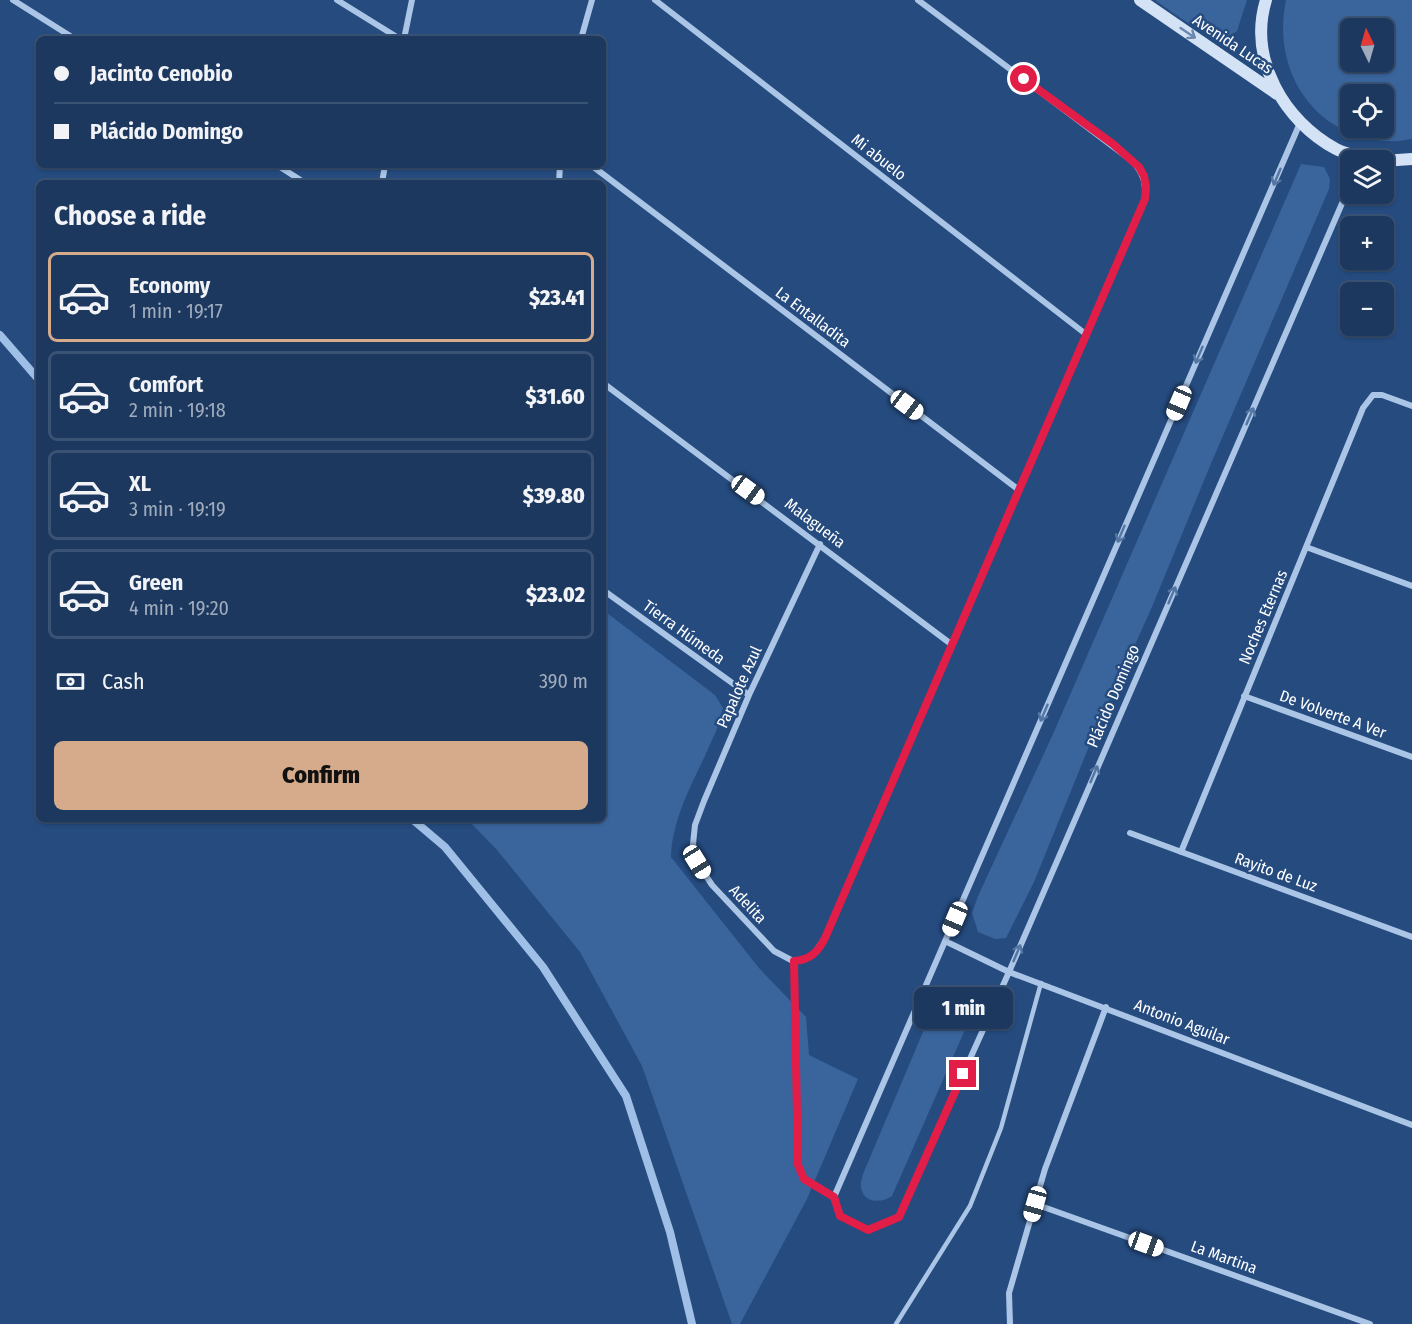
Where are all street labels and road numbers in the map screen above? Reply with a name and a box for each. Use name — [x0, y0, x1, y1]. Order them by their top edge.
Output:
street label: Avenida Lucas — [1189, 10, 1277, 78]
street label: Mi abuelo — [848, 130, 910, 184]
street label: La Entalladita — [772, 283, 854, 351]
street label: Malagueña — [781, 494, 849, 552]
street label: Noches Eternas — [1235, 567, 1291, 667]
street label: Tierra Húmeda — [639, 596, 729, 668]
street label: Plácido Domingo — [1083, 642, 1143, 750]
street label: Papalote Azul — [712, 643, 766, 731]
street label: De Volverte A Ver — [1277, 686, 1389, 742]
street label: Rayito de Luz — [1232, 848, 1320, 896]
street label: Adelita — [725, 881, 771, 927]
street label: Antonio Aguilar — [1132, 995, 1233, 1049]
street label: La Martina — [1188, 1236, 1260, 1278]

